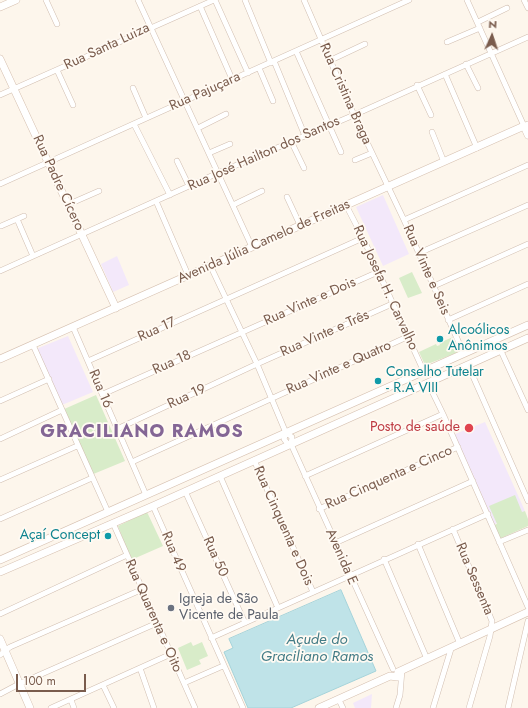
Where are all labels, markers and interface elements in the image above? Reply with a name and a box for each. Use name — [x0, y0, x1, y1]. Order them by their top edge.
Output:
north arrow — [472, 16, 512, 56]
text: N — [488, 16, 497, 32]
street label: Rua Santa Luiza — [62, 20, 152, 74]
street label: Rua Cristina Braga — [315, 41, 375, 147]
street label: Rua Pajuçara — [167, 69, 243, 115]
street label: Rua José Hailton dos Santos — [186, 113, 342, 195]
street label: Rua Padre Cícero — [29, 133, 87, 233]
street label: Avenida Júlia Camelo de Freitas — [175, 196, 353, 288]
street label: Rua Vinte e Seis — [399, 222, 453, 318]
street label: Rua Josefa H. Carvalho — [349, 223, 421, 353]
street label: Rua Vinte e Dois — [261, 274, 359, 330]
street label: Rua Vinte e Três — [278, 307, 372, 361]
street label: Rua 17 — [135, 314, 179, 346]
place label: Alcoólicos Anônimos — [448, 323, 509, 356]
marker: Alcoólicos Anônimos — [435, 334, 445, 344]
street label: Rua Vinte e Quatro — [284, 337, 394, 399]
street label: Rua 18 — [150, 347, 194, 379]
place label: Conselho Tutelar - R.A VIII — [386, 365, 484, 398]
street label: Rua 16 — [84, 367, 116, 411]
marker: Conselho Tutelar - R.A VIII — [373, 376, 383, 386]
street label: Rua 19 — [165, 381, 209, 413]
place label: Posto de saúde — [370, 420, 460, 436]
district label: GRACILIANO RAMOS — [40, 422, 244, 444]
marker: Posto de saúde — [463, 422, 475, 434]
street label: Rua Cinquenta e Cinco — [323, 442, 455, 514]
street label: Rua Cinquenta e Dois — [249, 464, 317, 588]
street label: Avenida E — [321, 526, 361, 588]
place label: Açaí Concept — [20, 528, 100, 544]
street label: Rua 49 — [157, 529, 189, 575]
marker: Açaí Concept — [103, 531, 113, 541]
street label: Rua 50 — [199, 534, 231, 580]
street label: Rua Sessenta — [451, 540, 497, 618]
street label: Rua Quarenta e Oito — [121, 557, 185, 675]
place label: Igreja de São Vicente de Paula — [179, 592, 279, 624]
marker: Igreja de São Vicente de Paula — [166, 603, 176, 613]
water label: Açude do Graciliano Ramos — [261, 631, 373, 666]
scale bar — [18, 666, 88, 692]
text: 100 m — [23, 672, 56, 690]

